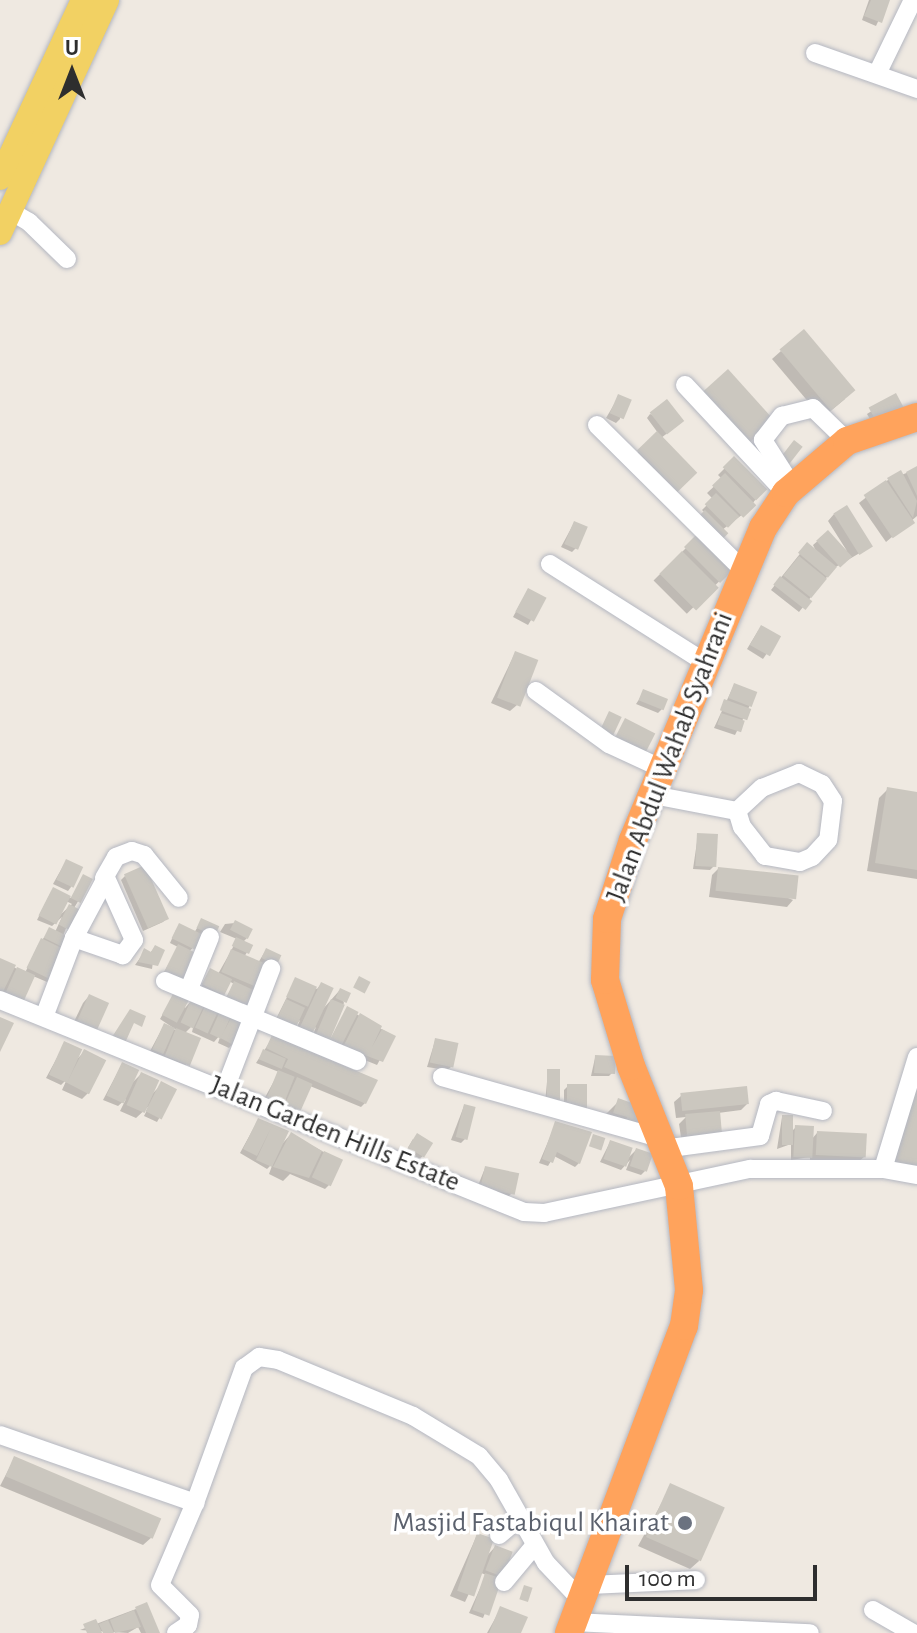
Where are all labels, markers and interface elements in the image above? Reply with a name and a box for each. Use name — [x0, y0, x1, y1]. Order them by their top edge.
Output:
north arrow — [32, 32, 112, 112]
text: U — [65, 37, 79, 59]
street label: Jalan Abdul Wahab Syahrani — [599, 607, 741, 907]
street label: Jalan Garden Hills Estate — [205, 1069, 465, 1199]
place label: Masjid Fastabiqul Khairat — [393, 1506, 669, 1540]
marker: Masjid Fastabiqul Khairat — [676, 1514, 694, 1532]
scale bar — [629, 1549, 821, 1599]
text: 100 m — [639, 1567, 696, 1591]

